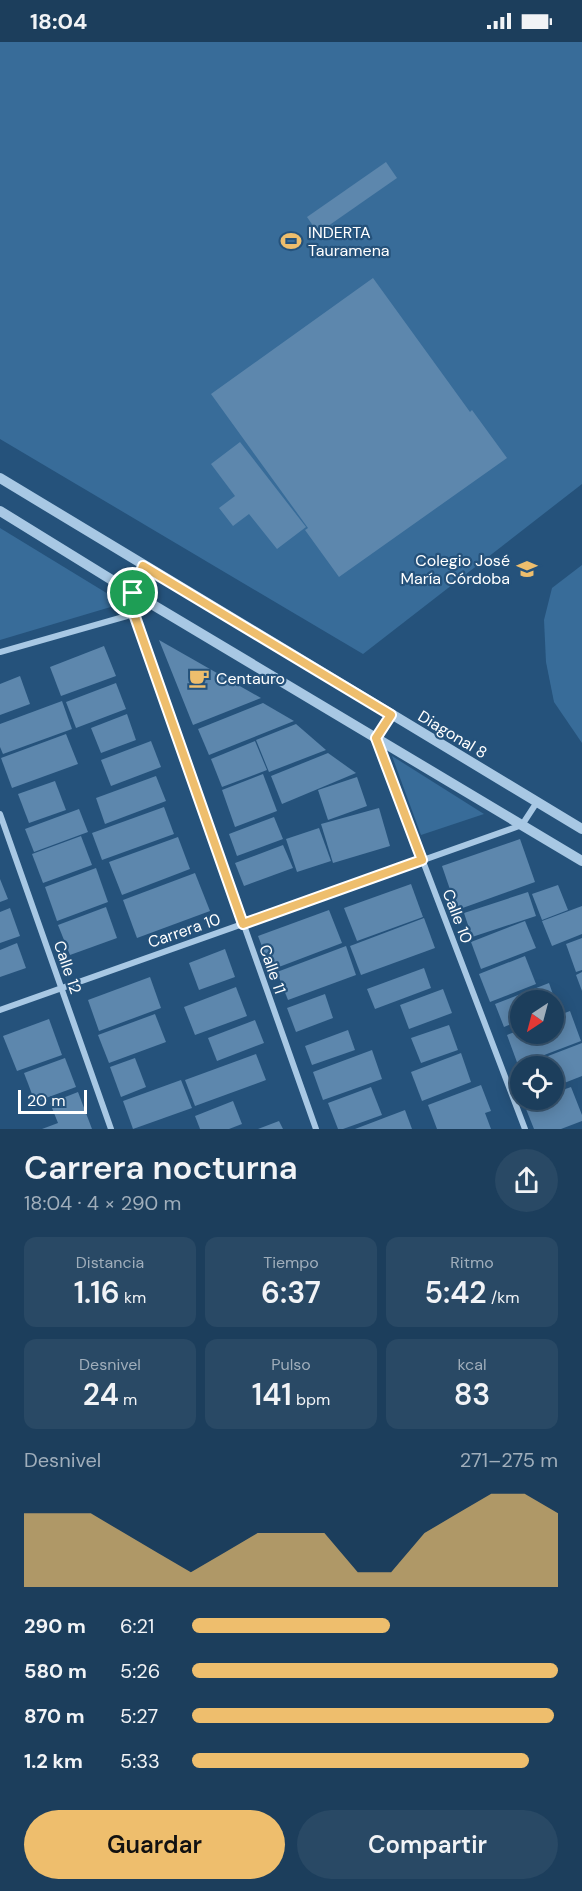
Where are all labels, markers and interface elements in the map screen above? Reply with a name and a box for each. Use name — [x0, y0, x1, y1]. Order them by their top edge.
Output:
text: 18:04 — [30, 7, 87, 36]
place label: INDERTA Tauramena — [308, 222, 390, 261]
sports icon: INDERTA Tauramena — [279, 229, 303, 253]
place label: Colegio José María Córdoba — [401, 550, 510, 589]
school or university icon: Colegio José María Córdoba — [515, 557, 539, 581]
pin — [107, 567, 158, 618]
icon: arrive — [116, 576, 149, 609]
cafe icon: Centauro — [187, 666, 211, 690]
place label: Centauro — [216, 668, 285, 689]
street label: Diagonal 8 — [414, 706, 491, 763]
street label: Calle 10 — [438, 886, 477, 946]
street label: Carrera 10 — [145, 908, 223, 953]
street label: Calle 12 — [49, 938, 86, 997]
street label: Calle 11 — [254, 942, 291, 997]
north arrow — [510, 990, 564, 1044]
map controls — [510, 990, 564, 1110]
button: locate — [510, 1056, 564, 1110]
scale bar — [18, 1087, 87, 1114]
text: 20 m — [27, 1090, 66, 1111]
text: Carrera nocturna — [24, 1146, 298, 1189]
button: share — [495, 1149, 558, 1212]
text: 18:04 · 4 × 290 m — [24, 1190, 181, 1216]
text: Distancia — [76, 1252, 144, 1273]
text: Tiempo — [263, 1252, 319, 1273]
text: Ritmo — [450, 1252, 494, 1273]
text: 1.16 — [74, 1273, 120, 1312]
text: 6:37 — [261, 1273, 321, 1312]
text: 5:42 — [424, 1273, 487, 1312]
text: km — [120, 1287, 146, 1308]
text: /km — [487, 1287, 520, 1308]
text: Desnivel — [79, 1354, 141, 1375]
text: Pulso — [271, 1354, 311, 1375]
text: kcal — [458, 1354, 486, 1375]
text: 24 — [83, 1375, 119, 1414]
text: 141 — [252, 1375, 292, 1414]
text: 83 — [454, 1375, 490, 1414]
text: m — [119, 1389, 137, 1410]
text: bpm — [292, 1389, 330, 1410]
text: Desnivel — [24, 1447, 101, 1473]
text: 271–275 m — [460, 1447, 558, 1473]
text: 290 m — [24, 1613, 86, 1639]
text: 6:21 — [120, 1613, 154, 1639]
text: 580 m — [24, 1658, 87, 1684]
text: 5:26 — [120, 1658, 160, 1684]
text: 870 m — [24, 1703, 85, 1729]
text: 5:27 — [120, 1703, 158, 1729]
text: 1.2 km — [24, 1748, 83, 1774]
text: 5:33 — [120, 1748, 160, 1774]
button: Guardar — [24, 1810, 285, 1879]
button: Compartir — [297, 1810, 558, 1879]

